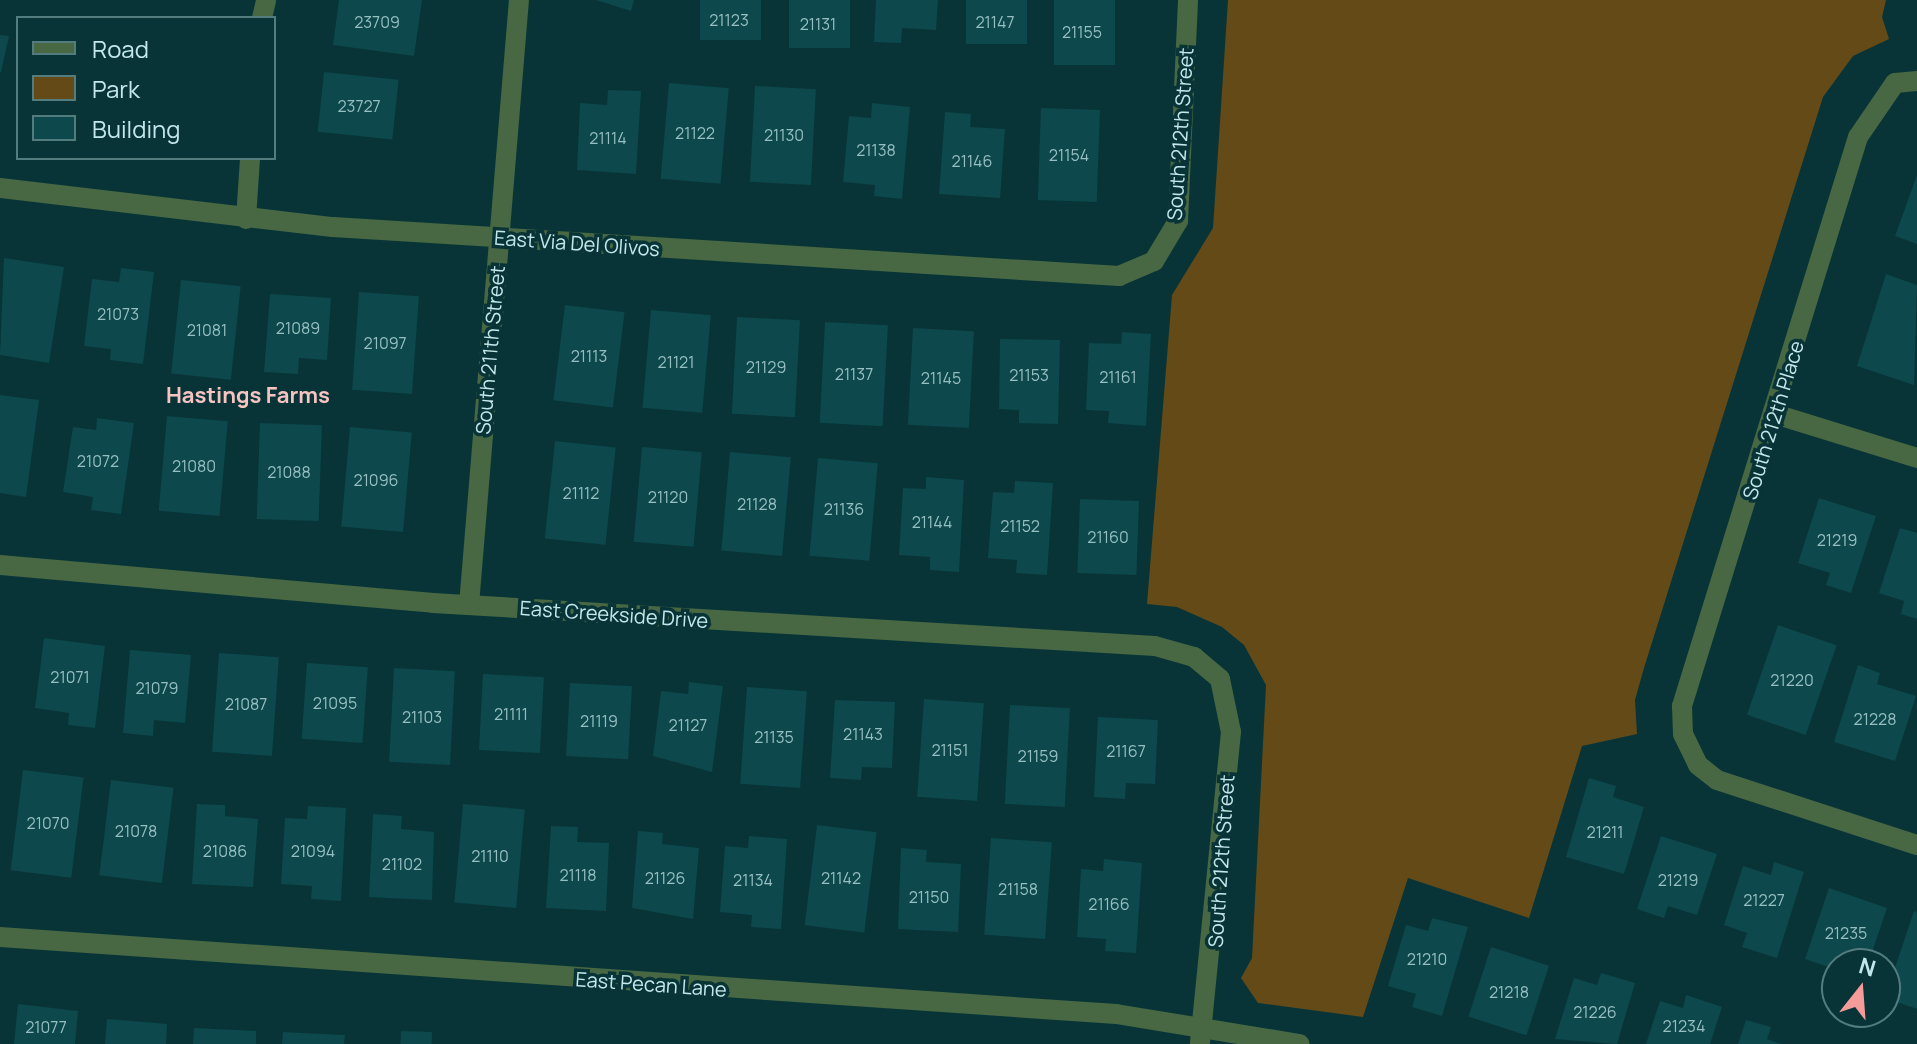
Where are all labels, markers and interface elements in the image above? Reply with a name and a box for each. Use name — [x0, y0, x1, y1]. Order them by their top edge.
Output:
house number: 21123 — [709, 10, 749, 30]
house number: 23709 — [354, 12, 400, 32]
house number: 21147 — [975, 12, 1015, 32]
house number: 21131 — [800, 14, 836, 34]
legend — [16, 16, 276, 160]
house number: 21155 — [1062, 22, 1102, 42]
text: Road — [92, 32, 149, 65]
street label: South 212th Street — [1162, 47, 1198, 221]
text: Park — [92, 72, 140, 105]
house number: 23727 — [337, 96, 381, 116]
text: Building — [92, 112, 180, 145]
house number: 21122 — [675, 123, 715, 143]
house number: 21130 — [764, 125, 804, 145]
house number: 21114 — [589, 128, 627, 148]
house number: 21138 — [856, 140, 896, 160]
house number: 21154 — [1049, 145, 1089, 165]
house number: 21146 — [952, 151, 992, 171]
street label: East Via Del Olivos — [493, 225, 661, 261]
street label: South 211th Street — [471, 264, 509, 436]
house number: 21073 — [97, 304, 139, 324]
house number: 21089 — [276, 318, 320, 338]
house number: 21081 — [187, 320, 227, 340]
house number: 21097 — [364, 333, 406, 353]
street label: South 212th Place — [1737, 338, 1809, 502]
house number: 21113 — [571, 346, 607, 366]
house number: 21121 — [658, 352, 694, 372]
house number: 21129 — [746, 357, 786, 377]
house number: 21137 — [835, 364, 873, 384]
house number: 21153 — [1009, 365, 1049, 385]
house number: 21161 — [1099, 367, 1137, 387]
house number: 21145 — [921, 368, 961, 388]
district label: Hastings Farms — [166, 383, 330, 409]
house number: 21072 — [77, 451, 119, 471]
house number: 21080 — [172, 456, 216, 476]
house number: 21088 — [267, 462, 311, 482]
house number: 21096 — [354, 470, 398, 490]
house number: 21112 — [563, 483, 599, 503]
house number: 21120 — [648, 487, 688, 507]
house number: 21128 — [737, 494, 777, 514]
house number: 21136 — [824, 499, 864, 519]
house number: 21144 — [912, 512, 952, 532]
house number: 21152 — [1000, 516, 1040, 536]
house number: 21160 — [1087, 527, 1129, 547]
house number: 21219 — [1817, 530, 1857, 550]
street label: East Creekside Drive — [519, 595, 709, 633]
house number: 21071 — [50, 667, 90, 687]
house number: 21220 — [1770, 670, 1814, 690]
house number: 21079 — [135, 678, 179, 698]
house number: 21095 — [313, 693, 357, 713]
house number: 21087 — [225, 694, 267, 714]
house number: 21111 — [494, 704, 528, 724]
house number: 21103 — [402, 707, 442, 727]
house number: 21228 — [1854, 709, 1896, 729]
house number: 21119 — [580, 711, 618, 731]
house number: 21127 — [669, 715, 707, 735]
house number: 21143 — [843, 724, 883, 744]
house number: 21135 — [754, 727, 794, 747]
house number: 21151 — [931, 740, 969, 760]
house number: 21167 — [1106, 741, 1146, 761]
house number: 21159 — [1018, 746, 1058, 766]
street label: South 212th Street — [1203, 774, 1239, 948]
house number: 21070 — [27, 813, 69, 833]
house number: 21078 — [115, 821, 157, 841]
house number: 21211 — [1587, 822, 1623, 842]
house number: 21086 — [203, 841, 247, 861]
house number: 21094 — [291, 841, 335, 861]
house number: 21110 — [471, 846, 509, 866]
house number: 21102 — [382, 854, 422, 874]
house number: 21118 — [559, 865, 597, 885]
house number: 21126 — [645, 868, 685, 888]
house number: 21142 — [821, 868, 861, 888]
house number: 21134 — [733, 870, 773, 890]
house number: 21219 — [1658, 870, 1698, 890]
house number: 21158 — [998, 879, 1038, 899]
house number: 21150 — [909, 887, 949, 907]
house number: 21227 — [1743, 890, 1785, 910]
house number: 21166 — [1088, 894, 1130, 914]
house number: 21235 — [1825, 923, 1867, 943]
north arrow — [1821, 948, 1901, 1028]
house number: 21210 — [1407, 949, 1447, 969]
text: N — [1855, 950, 1879, 984]
street label: East Pecan Lane — [575, 967, 727, 1001]
house number: 21218 — [1489, 982, 1529, 1002]
house number: 21226 — [1573, 1002, 1617, 1022]
house number: 21234 — [1663, 1016, 1705, 1036]
house number: 21077 — [25, 1017, 67, 1037]

